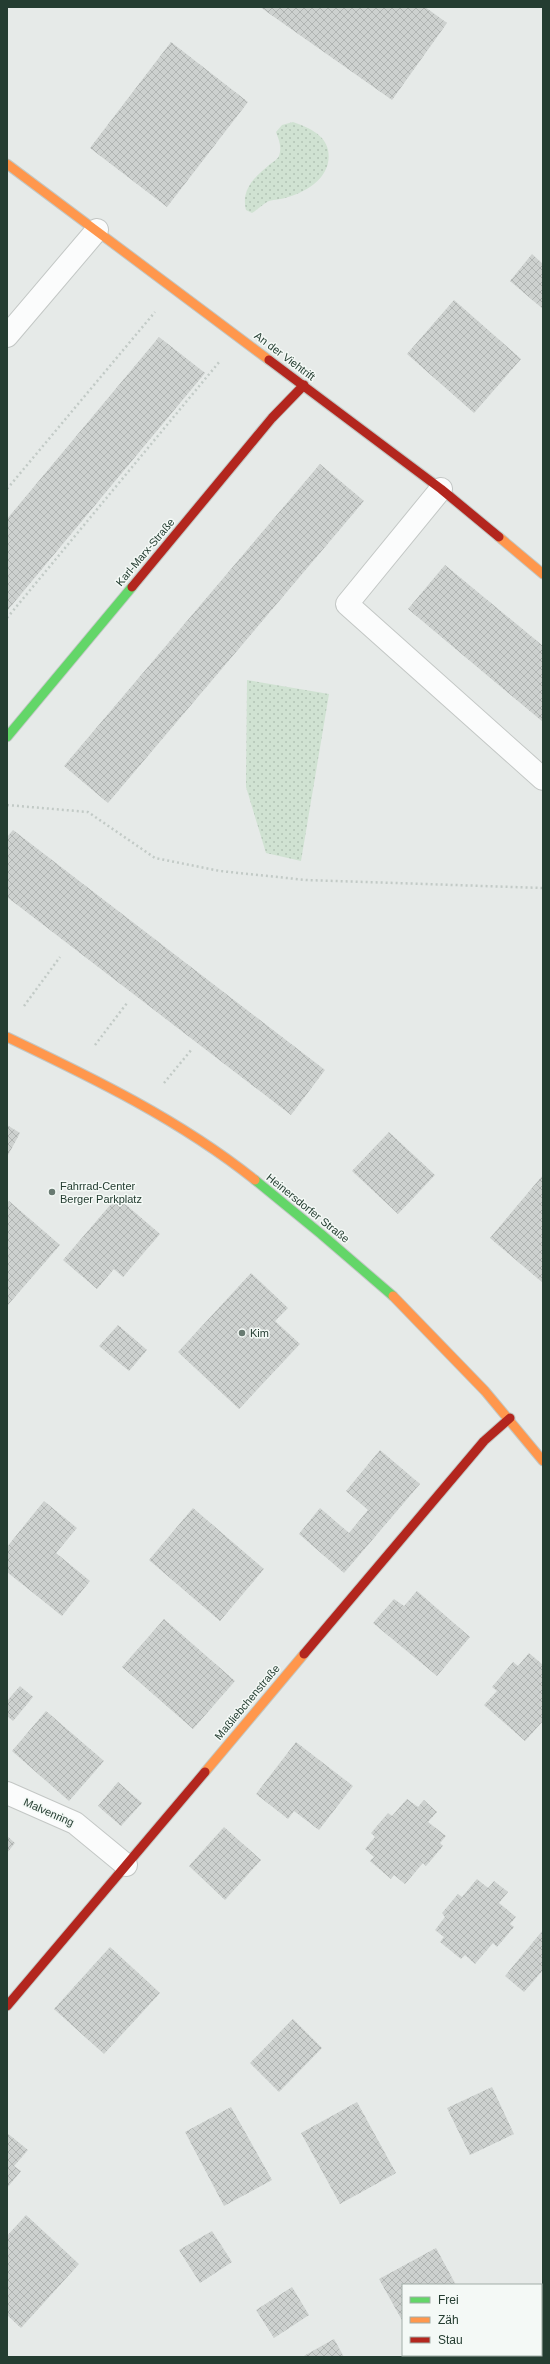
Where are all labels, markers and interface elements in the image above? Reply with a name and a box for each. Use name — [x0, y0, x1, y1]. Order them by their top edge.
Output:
street label: An der Viehtrift — [252, 329, 318, 383]
street label: Karl-Marx-Straße — [113, 516, 177, 588]
street label: Heinersdorfer Straße — [264, 1171, 352, 1245]
place label: Fahrrad-Center Berger Parkplatz — [60, 1180, 142, 1205]
marker: Fahrrad-Center Berger Parkplatz — [47, 1187, 57, 1197]
place label: Kim — [250, 1327, 269, 1339]
marker: Kim — [237, 1328, 247, 1338]
street label: Maßliebchenstraße — [212, 1662, 282, 1742]
street label: Malvenring — [22, 1796, 76, 1828]
legend — [402, 2284, 542, 2356]
text: Frei — [438, 2293, 459, 2307]
text: Zäh — [438, 2313, 459, 2327]
text: Stau — [438, 2333, 463, 2347]

